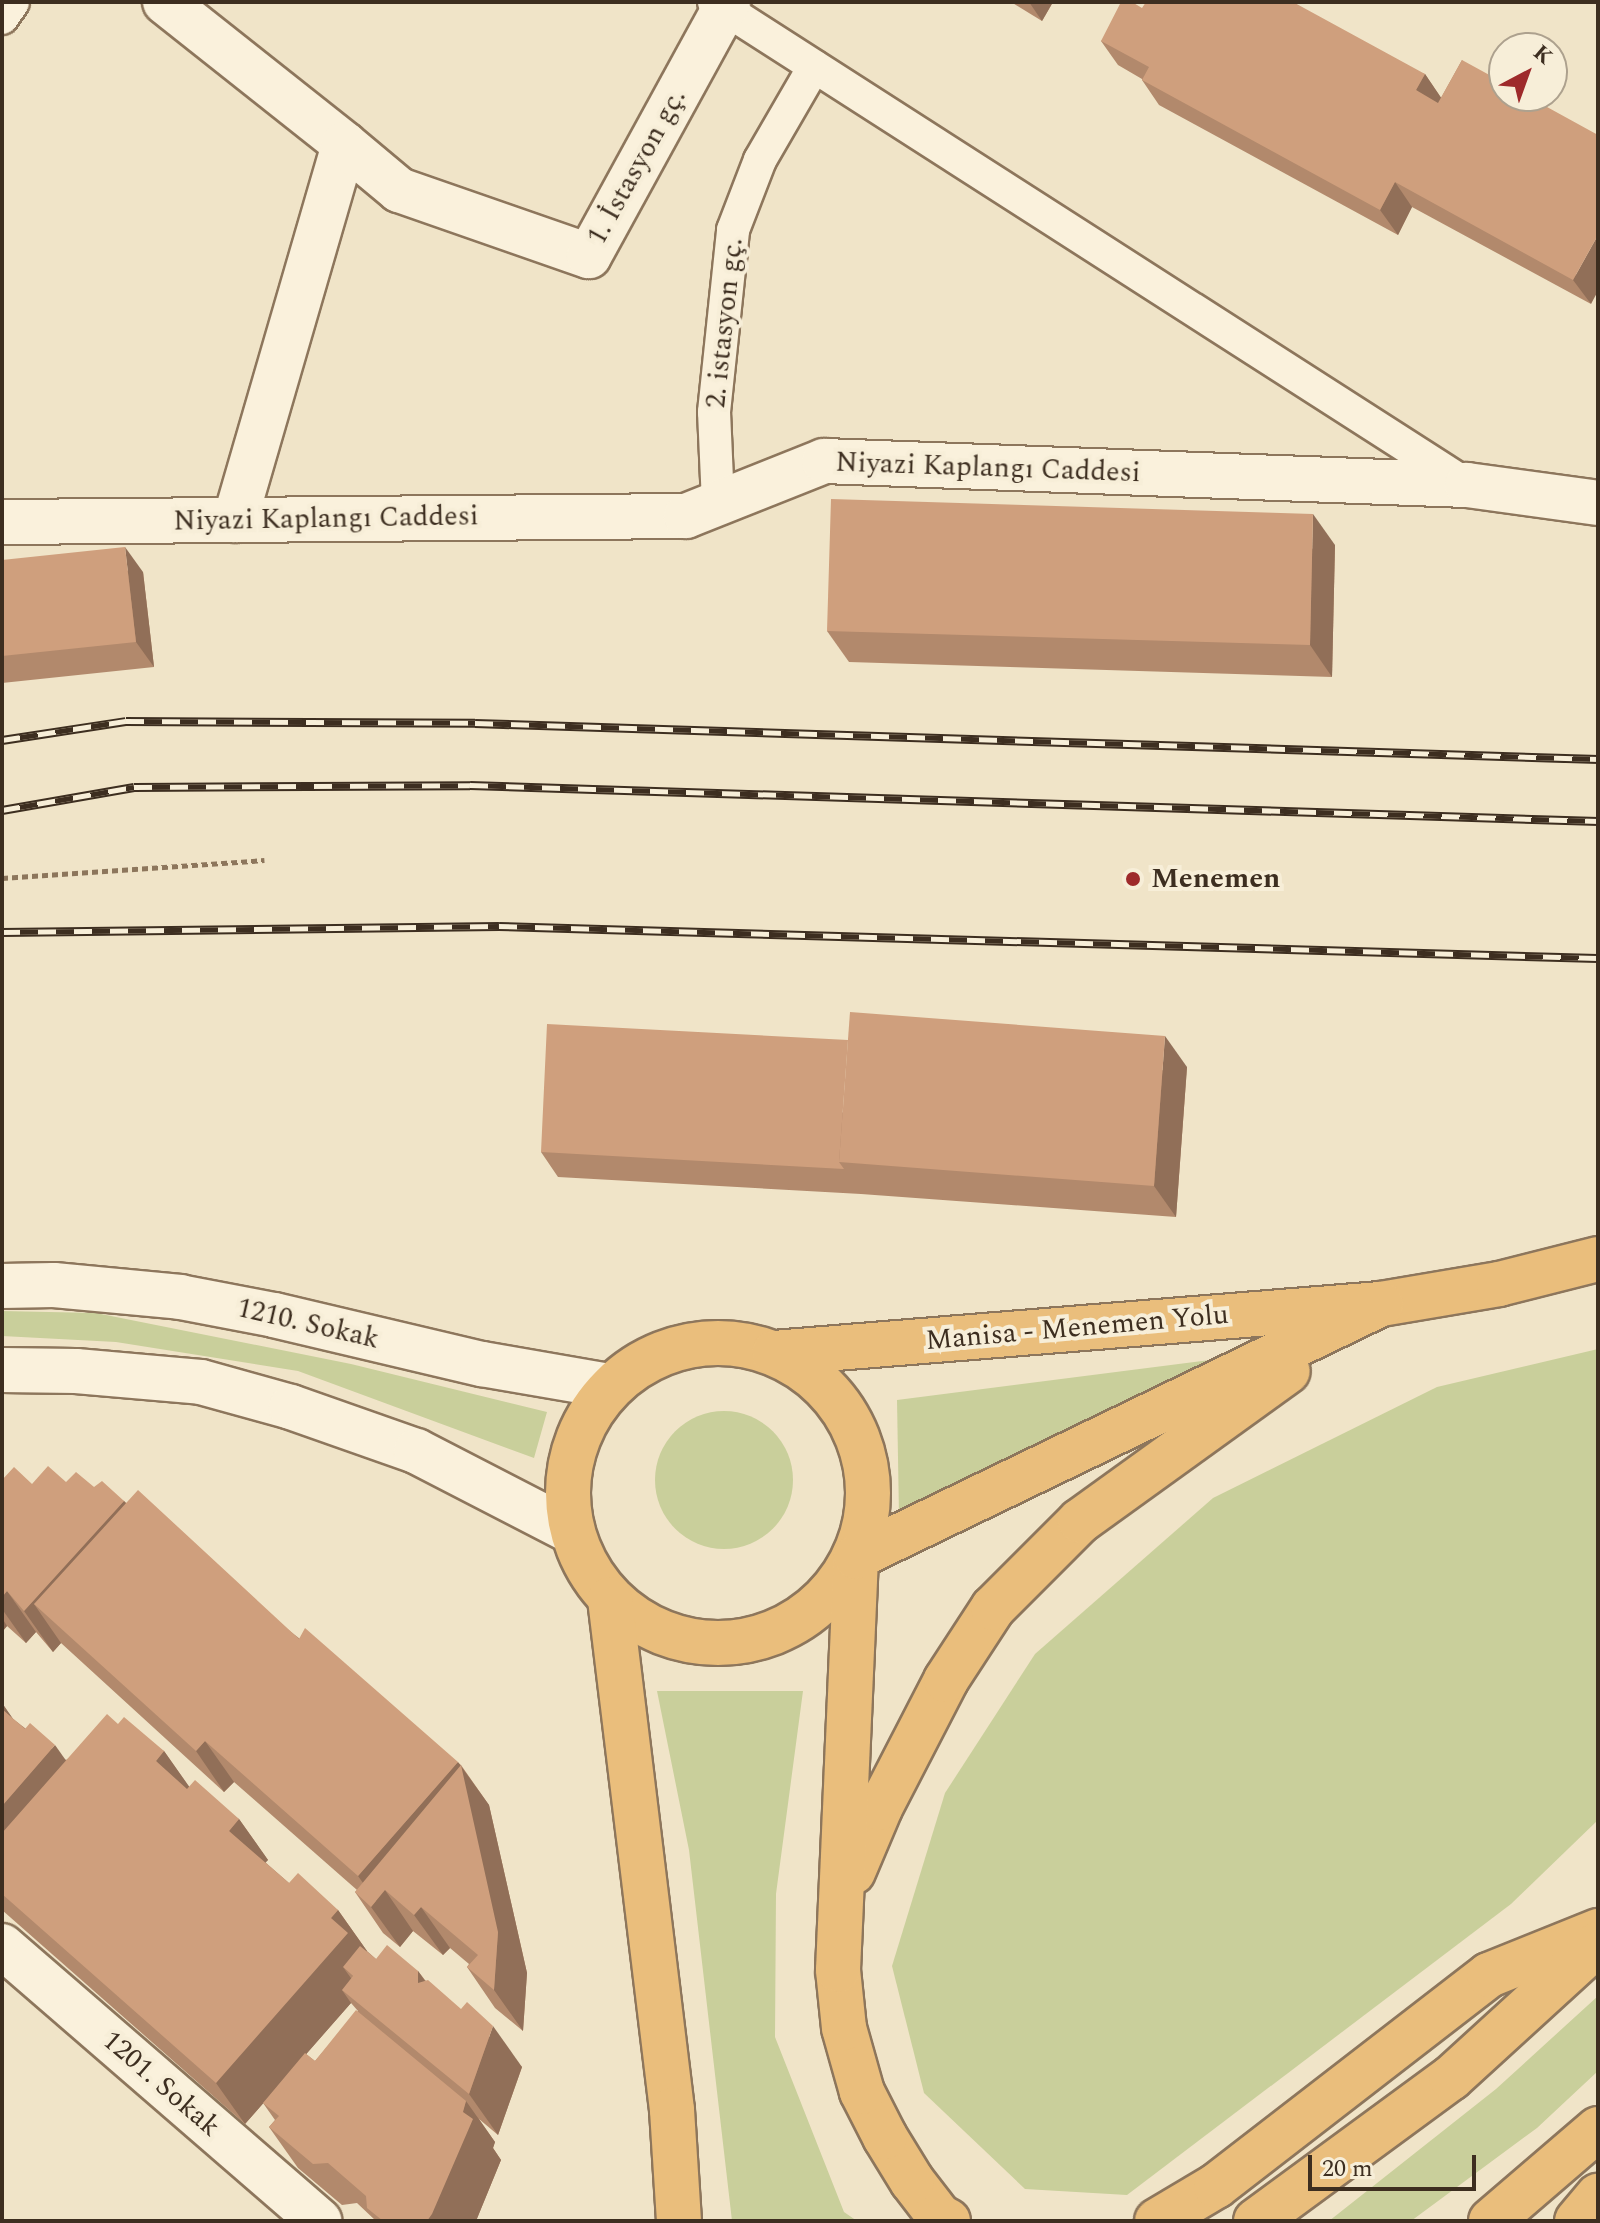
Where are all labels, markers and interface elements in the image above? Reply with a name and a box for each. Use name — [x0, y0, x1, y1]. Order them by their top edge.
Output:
north arrow — [1488, 32, 1568, 112]
text: K — [1526, 37, 1560, 73]
street label: 1. İstasyon gç. — [580, 83, 694, 251]
street label: 2. istasyon gç. — [699, 236, 751, 410]
street label: Niyazi Kaplangı Caddesi — [835, 446, 1141, 490]
street label: Niyazi Kaplangı Caddesi — [173, 500, 479, 538]
place label: Menemen — [1151, 862, 1280, 896]
marker: Menemen — [1122, 868, 1144, 890]
street label: 1210. Sokak — [234, 1291, 382, 1357]
street label: Manisa - Menemen Yolu — [924, 1298, 1230, 1358]
street label: 1201. Sokak — [95, 2024, 227, 2144]
scale bar — [1312, 2139, 1480, 2189]
text: 20 m — [1322, 2151, 1373, 2187]

